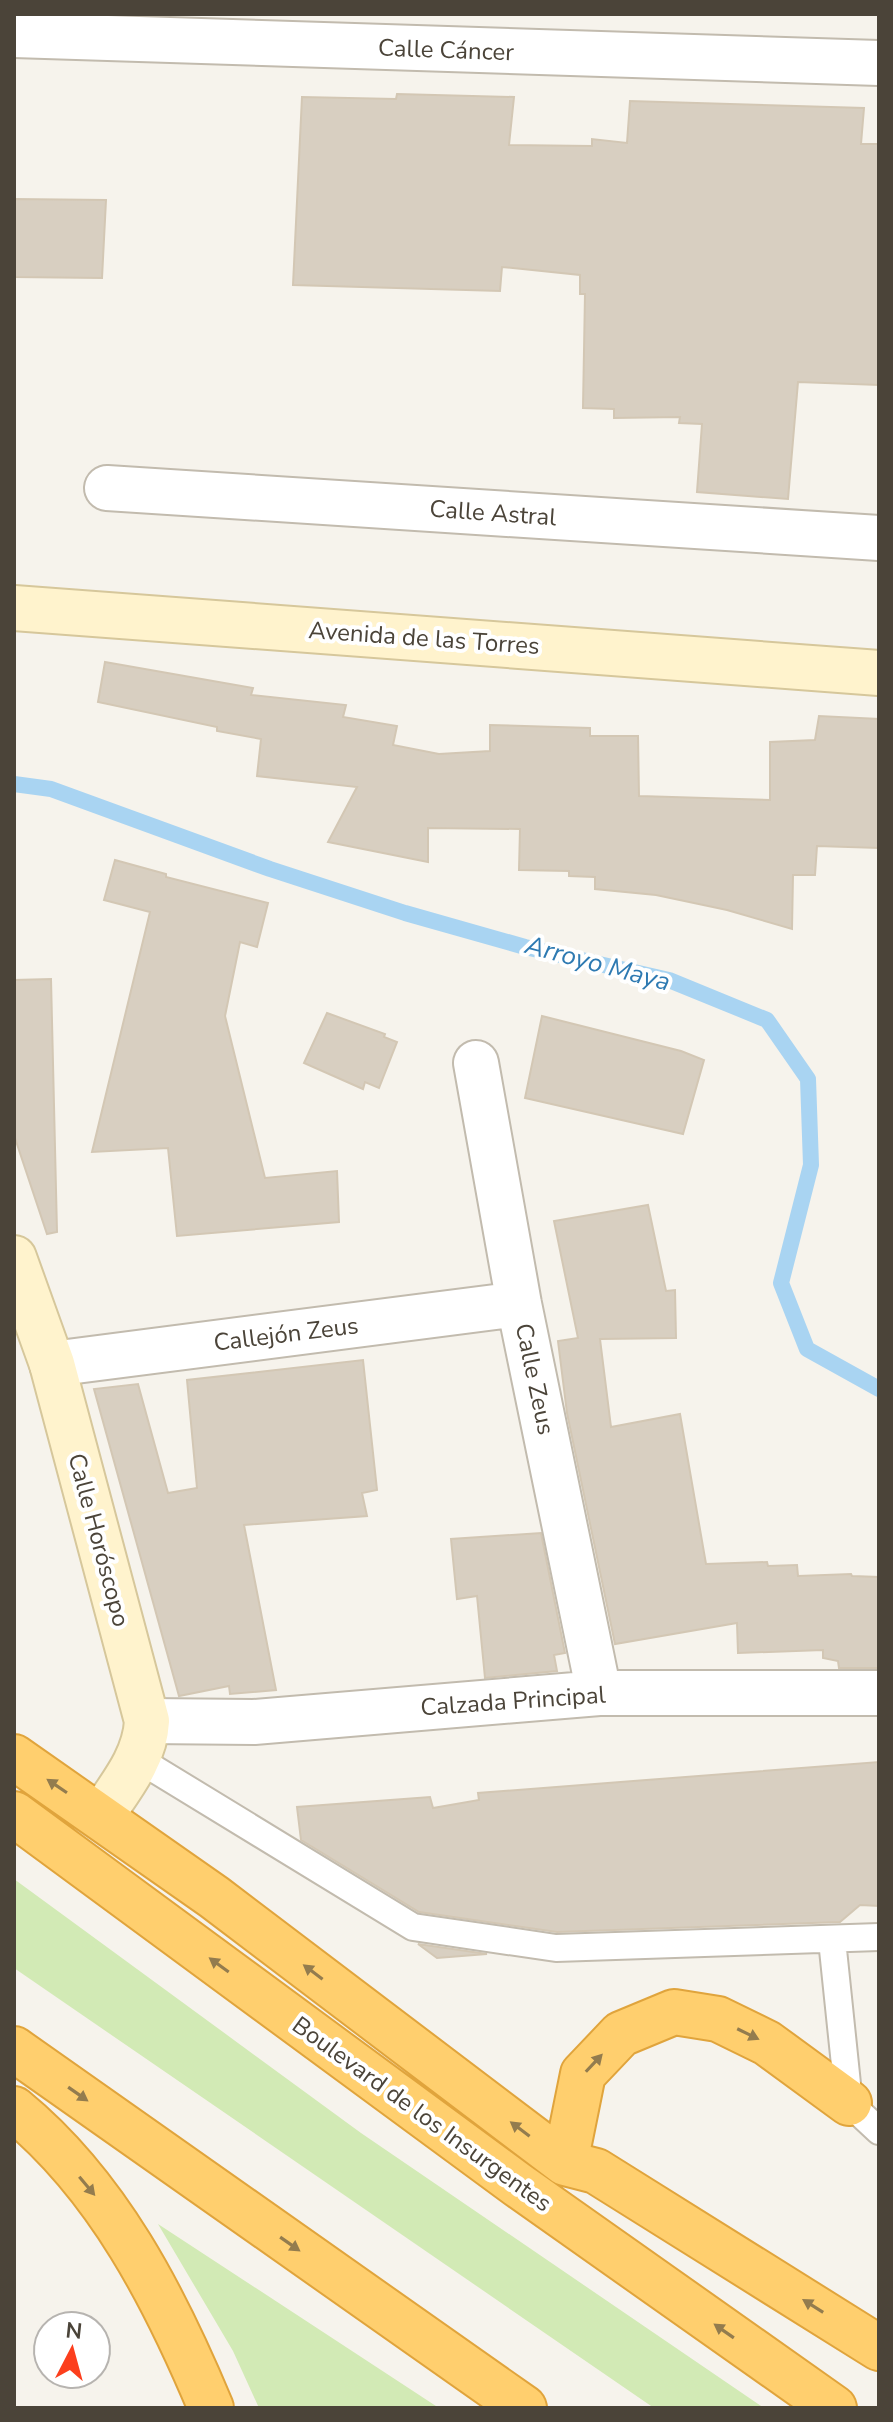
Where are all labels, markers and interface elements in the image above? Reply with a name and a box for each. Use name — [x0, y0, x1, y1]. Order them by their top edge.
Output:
street label: Calle Cáncer — [378, 32, 515, 68]
street label: Calle Astral — [429, 493, 557, 533]
street label: Avenida de las Torres — [307, 614, 541, 662]
water label: Arroyo Maya — [521, 927, 674, 1000]
street label: Callejón Zeus — [212, 1309, 360, 1359]
street label: Calle Zeus — [508, 1320, 562, 1438]
street label: Calle Horóscopo — [61, 1450, 137, 1630]
street label: Calzada Principal — [419, 1679, 607, 1723]
one-way arrow — [47, 1779, 68, 1794]
one-way arrow — [209, 1957, 229, 1973]
one-way arrow — [303, 1964, 323, 1980]
street label: Boulevard de los Insurgentes — [286, 2009, 558, 2219]
one-way arrow — [737, 2027, 760, 2040]
one-way arrow — [584, 2053, 602, 2072]
one-way arrow — [67, 2086, 88, 2101]
one-way arrow — [510, 2121, 530, 2137]
one-way arrow — [78, 2176, 95, 2196]
one-way arrow — [280, 2236, 301, 2251]
one-way arrow — [802, 2300, 824, 2314]
north arrow — [32, 2310, 112, 2390]
text: N — [64, 2315, 84, 2347]
one-way arrow — [714, 2324, 735, 2339]

